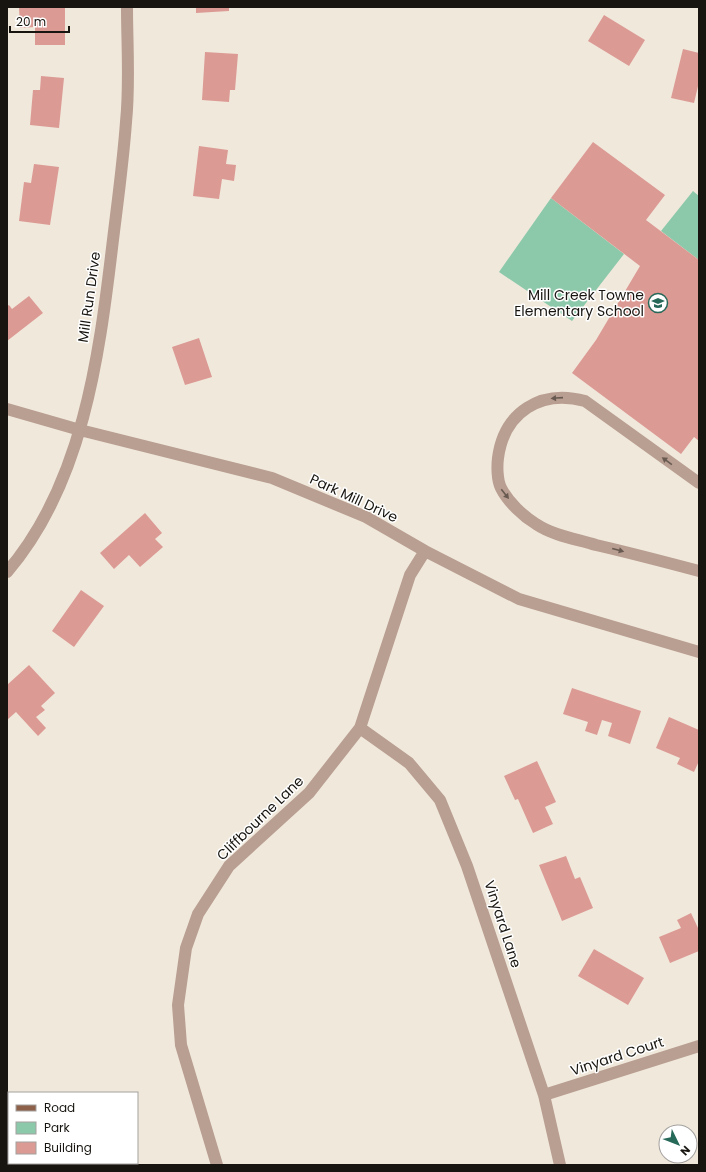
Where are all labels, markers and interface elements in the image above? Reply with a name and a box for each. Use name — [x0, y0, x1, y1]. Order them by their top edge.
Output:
scale bar — [10, 8, 69, 34]
text: 20 m — [16, 13, 46, 30]
street label: Mill Run Drive — [73, 250, 105, 344]
place label: Mill Creek Towne Elementary School — [514, 285, 644, 321]
school or university icon: Mill Creek Towne Elementary School — [647, 292, 669, 314]
one-way arrow — [551, 394, 563, 401]
one-way arrow — [662, 456, 673, 465]
street label: Park Mill Drive — [307, 469, 402, 527]
one-way arrow — [501, 488, 509, 499]
one-way arrow — [612, 547, 624, 553]
street label: Cliffbourne Lane — [212, 771, 308, 865]
street label: Vinyard Lane — [479, 878, 527, 971]
street label: Vinyard Court — [568, 1032, 666, 1080]
legend — [8, 1092, 138, 1164]
text: Road — [44, 1099, 75, 1116]
text: Park — [44, 1119, 71, 1136]
north arrow — [658, 1124, 698, 1164]
text: Building — [44, 1139, 92, 1156]
text: N — [677, 1142, 694, 1159]

